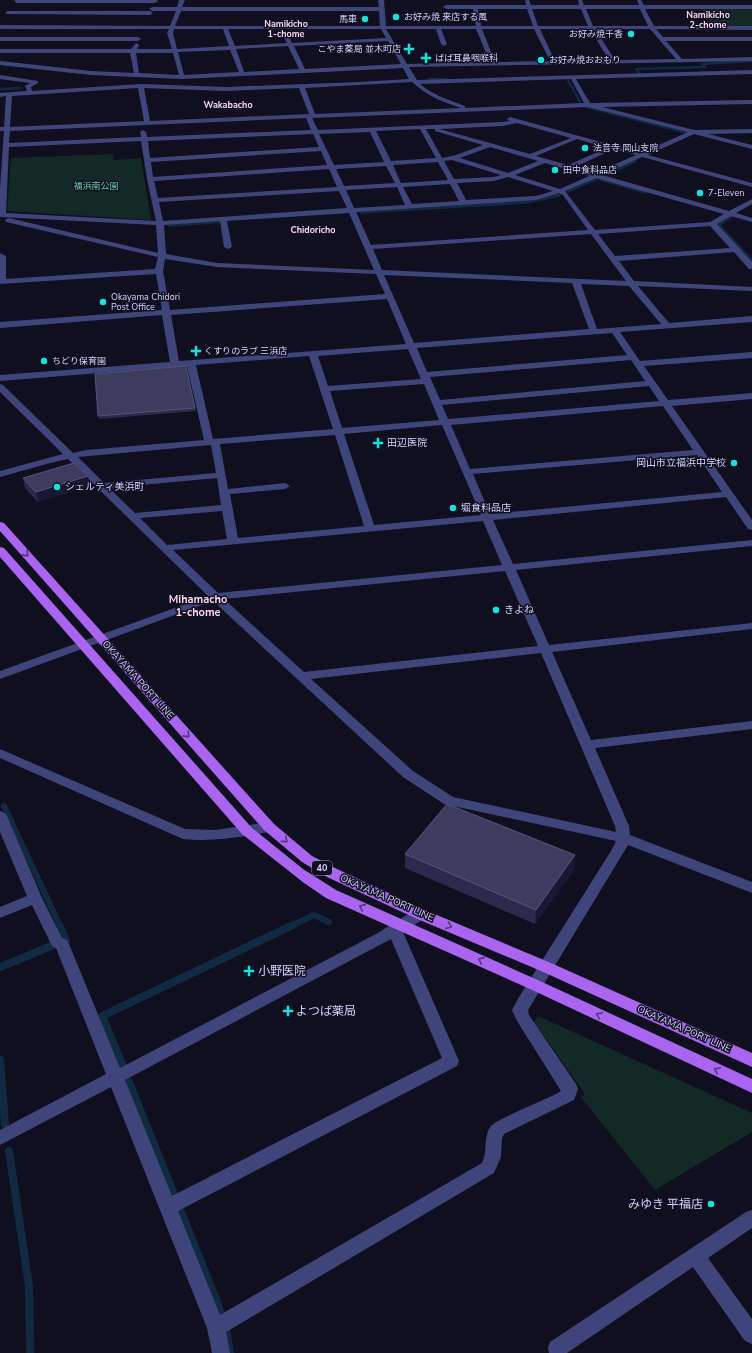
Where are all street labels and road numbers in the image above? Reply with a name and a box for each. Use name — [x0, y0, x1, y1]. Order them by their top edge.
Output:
street label: OKAYAMA PORT LINE — [99, 638, 177, 723]
road number: 40 — [312, 861, 332, 875]
street label: OKAYAMA PORT LINE — [338, 871, 436, 925]
street label: OKAYAMA PORT LINE — [635, 1002, 733, 1056]

